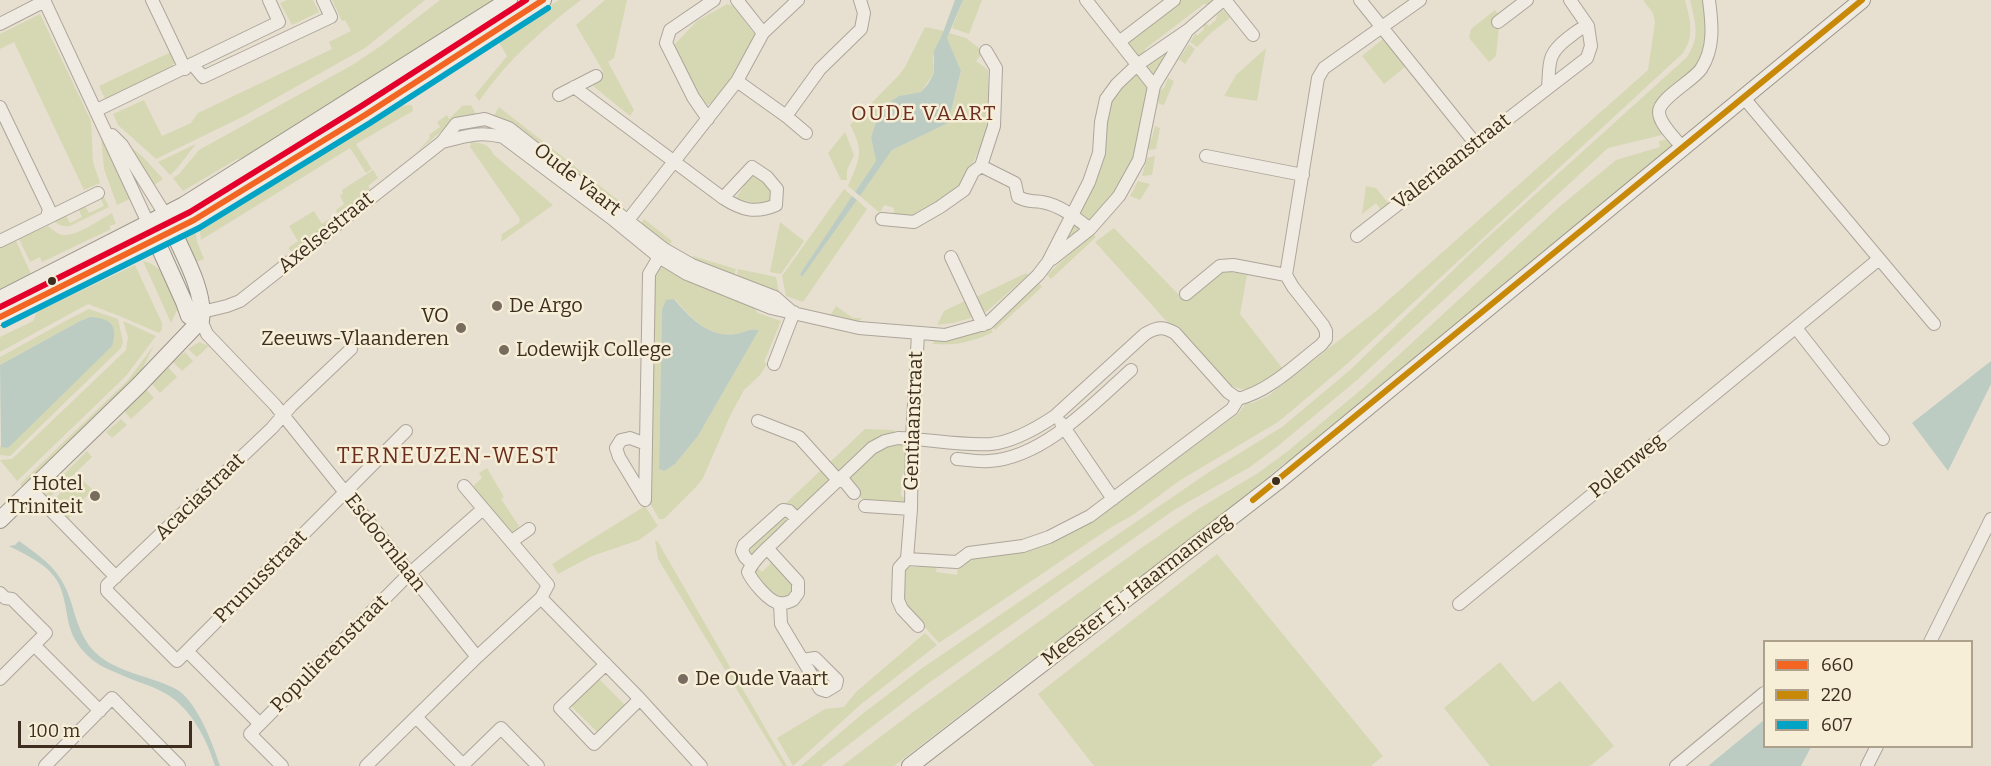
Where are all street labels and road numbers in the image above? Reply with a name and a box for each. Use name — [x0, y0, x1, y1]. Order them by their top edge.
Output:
street label: Valeriaanstraat — [1388, 109, 1516, 215]
street label: Oude Vaart — [529, 139, 625, 221]
street label: Axelsestraat — [273, 187, 379, 279]
street label: Gentiaanstraat — [900, 351, 928, 491]
street label: Polenweg — [1585, 428, 1669, 504]
street label: Acaciastraat — [150, 448, 250, 546]
street label: Esdoornlaan — [339, 489, 431, 597]
street label: Meester F.J. Haarmanweg — [1037, 508, 1237, 672]
street label: Prunusstraat — [210, 526, 312, 628]
street label: Populierenstraat — [266, 590, 394, 718]

